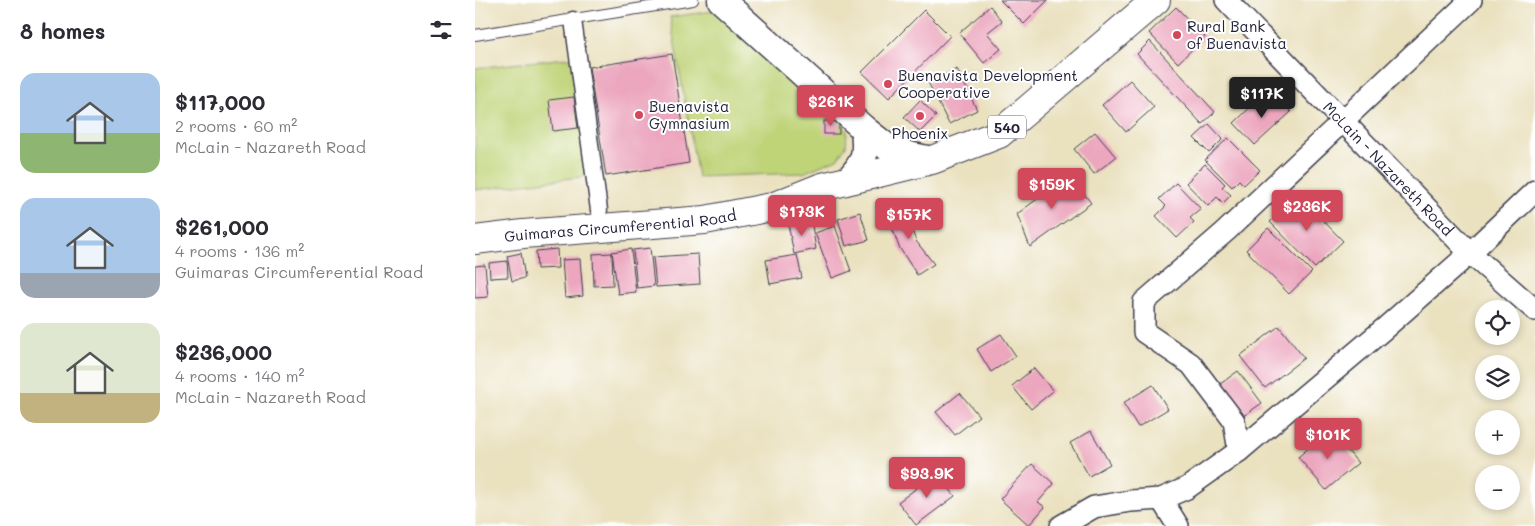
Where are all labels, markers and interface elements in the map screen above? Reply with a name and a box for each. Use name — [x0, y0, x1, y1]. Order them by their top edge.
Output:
icon: filters — [427, 16, 455, 44]
place label: Rural Bank of Buenavista — [1187, 16, 1287, 53]
text: 8 homes — [20, 17, 105, 44]
marker: Rural Bank of Buenavista — [1171, 29, 1183, 41]
place label: Buenavista Development Cooperative — [898, 65, 1078, 102]
pin: $117K — [1227, 76, 1297, 119]
marker: Buenavista Development Cooperative — [882, 78, 894, 90]
text: $117K — [1240, 82, 1284, 103]
pin: $261K — [796, 84, 866, 127]
text: $117,000 — [175, 88, 265, 115]
text: $261K — [808, 90, 854, 111]
icon: home — [60, 93, 120, 153]
place label: Buenavista Gymnasium — [649, 96, 730, 133]
street label: McLain - Nazareth Road — [1319, 97, 1458, 240]
marker: Buenavista Gymnasium — [633, 109, 645, 121]
marker: Phoenix — [914, 110, 926, 122]
text: 2 rooms · 60 m² — [175, 115, 297, 136]
road number: 540 — [988, 115, 1026, 138]
place label: Phoenix — [892, 123, 949, 143]
text: McLain - Nazareth Road — [175, 136, 366, 157]
pin: $159K — [1017, 168, 1087, 210]
text: $159K — [1029, 173, 1075, 194]
pin: $236K — [1272, 190, 1342, 232]
pin: $173K — [767, 194, 837, 237]
text: $236K — [1283, 195, 1331, 216]
pin: $157K — [874, 198, 944, 240]
text: $173K — [779, 200, 825, 221]
text: $157K — [886, 203, 932, 224]
street label: Guimaras Circumferential Road — [503, 204, 738, 246]
text: $261,000 — [175, 213, 269, 240]
icon: home — [60, 218, 120, 278]
text: 4 rooms · 136 m² — [175, 240, 304, 261]
text: Guimaras Circumferential Road — [175, 261, 423, 282]
map controls — [1475, 300, 1520, 510]
button: locate — [1475, 300, 1520, 345]
text: $236,000 — [175, 338, 272, 365]
icon: home — [60, 343, 120, 403]
button: layers — [1475, 355, 1520, 400]
text: 4 rooms · 140 m² — [175, 365, 305, 386]
text: McLain - Nazareth Road — [175, 386, 366, 407]
button: + — [1475, 410, 1520, 455]
pin: $101K — [1293, 418, 1363, 460]
text: $101K — [1306, 423, 1350, 444]
pin: $93.9K — [886, 456, 968, 499]
text: $93.9K — [900, 462, 954, 483]
button: − — [1475, 465, 1520, 510]

